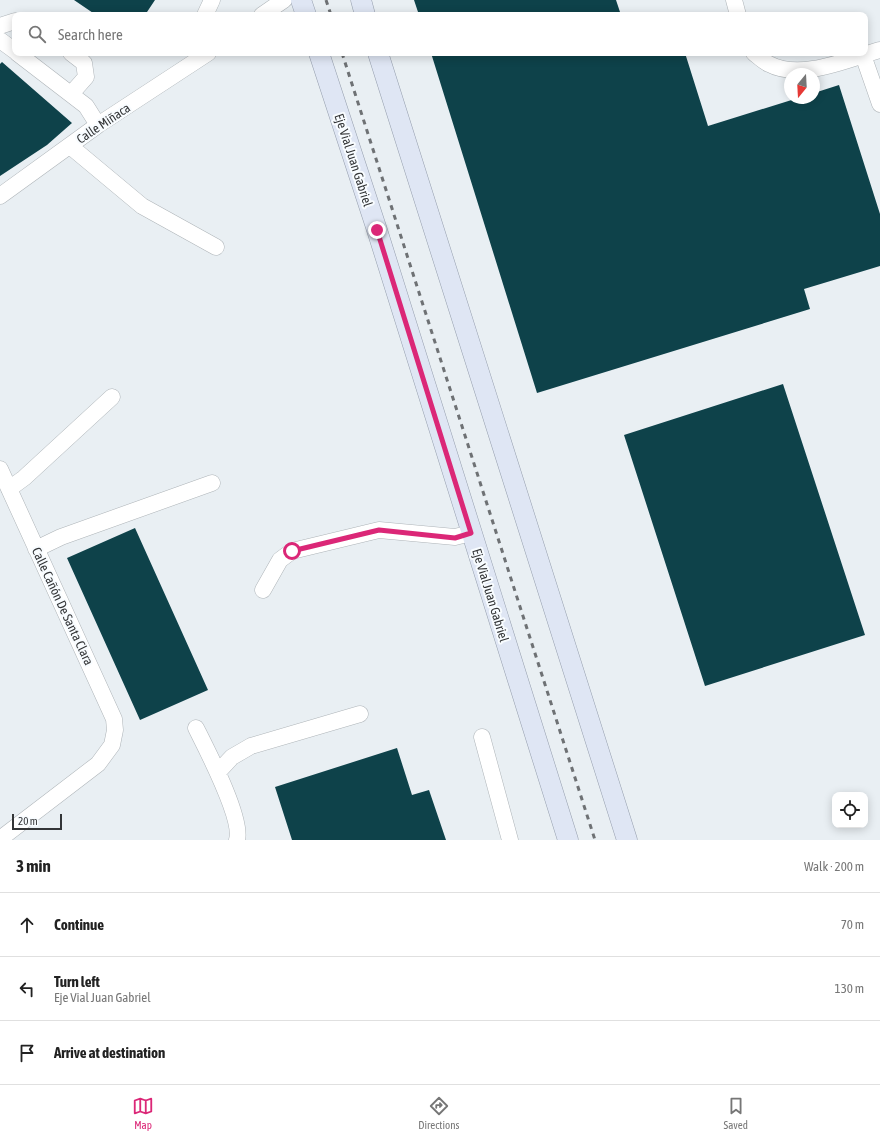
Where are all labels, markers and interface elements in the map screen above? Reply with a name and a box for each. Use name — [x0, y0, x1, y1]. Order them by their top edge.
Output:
search box — [12, 12, 868, 56]
icon: search — [26, 23, 48, 45]
text: Search here — [58, 26, 123, 43]
north arrow — [784, 68, 820, 104]
street label: Calle Miñaca — [74, 100, 133, 147]
street label: Eje Vial Juan Gabriel — [331, 112, 376, 209]
route end — [368, 221, 386, 239]
route start — [283, 542, 301, 560]
street label: Calle Cañón De Santa Clara — [29, 545, 96, 667]
street label: Eje Vial Juan Gabriel — [469, 547, 512, 644]
map controls — [832, 792, 868, 828]
button: locate — [832, 792, 868, 828]
scale bar — [12, 812, 62, 831]
text: 20 m — [18, 815, 38, 827]
text: 3 min — [16, 856, 51, 876]
text: Walk · 200 m — [804, 859, 864, 874]
icon: ahead — [16, 914, 38, 936]
text: Continue — [54, 916, 104, 933]
text: 70 m — [841, 917, 864, 932]
text: Turn left — [54, 973, 100, 990]
icon: left — [16, 978, 38, 1000]
text: 130 m — [835, 981, 864, 996]
text: Eje Vial Juan Gabriel — [54, 990, 151, 1005]
icon: arrive — [16, 1042, 38, 1064]
text: Arrive at destination — [54, 1044, 165, 1061]
tab: Map — [132, 1095, 154, 1131]
tab: Directions — [418, 1095, 459, 1131]
tab: Saved — [724, 1095, 748, 1131]

